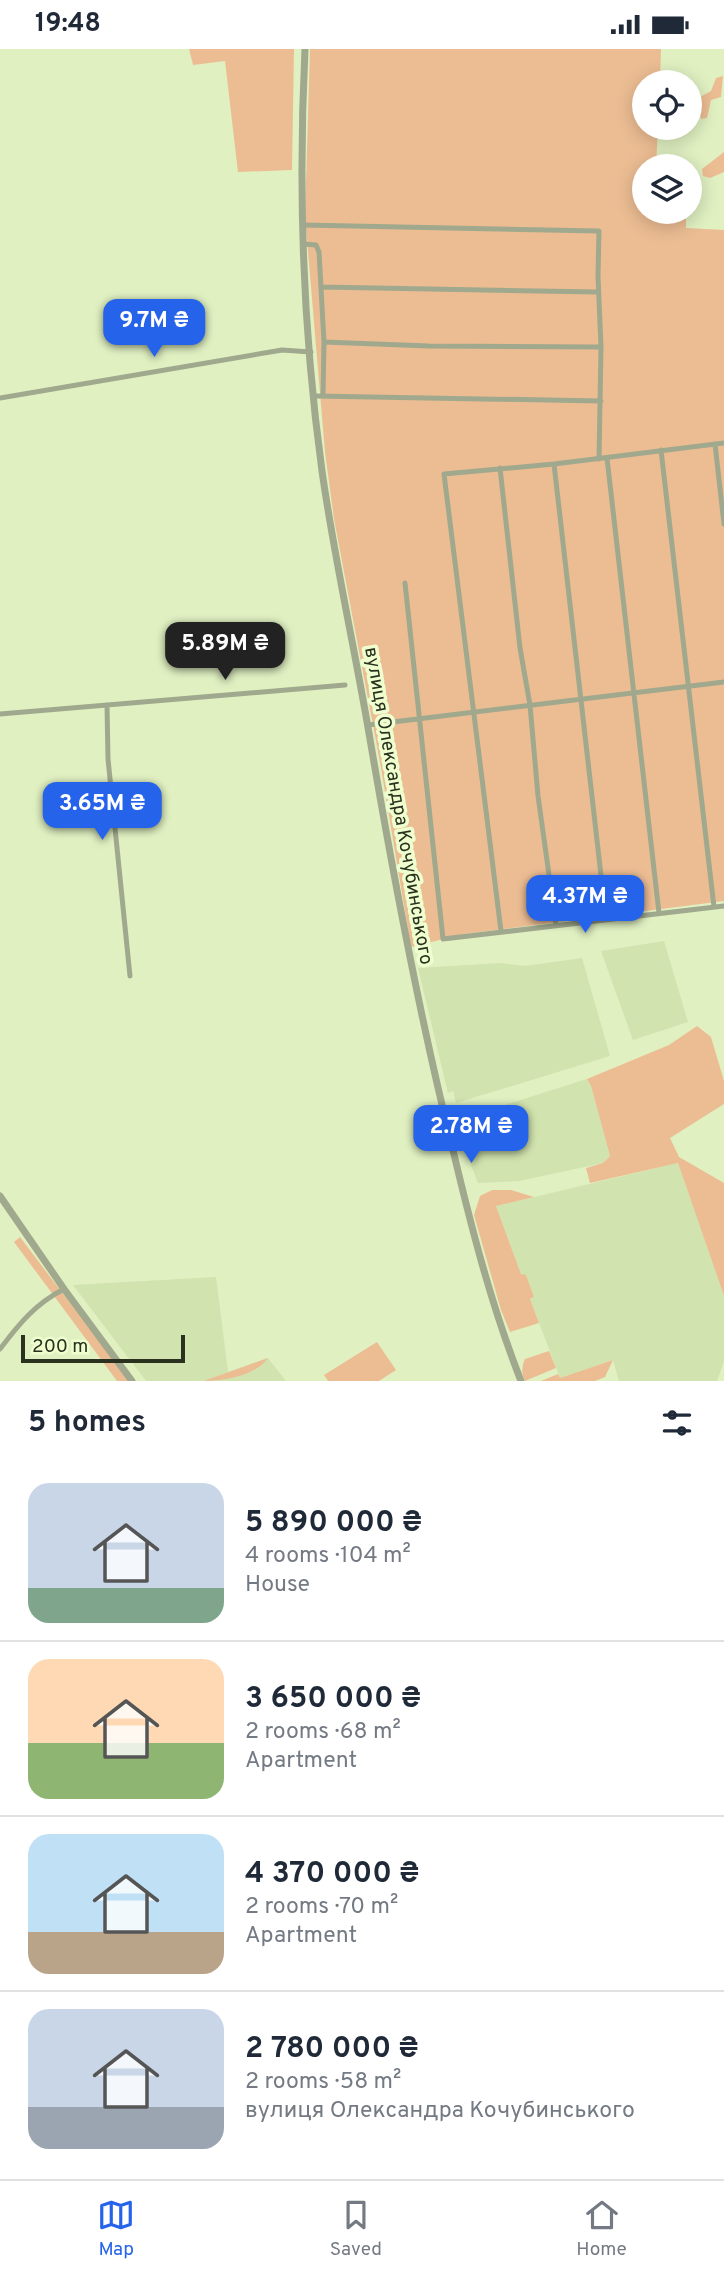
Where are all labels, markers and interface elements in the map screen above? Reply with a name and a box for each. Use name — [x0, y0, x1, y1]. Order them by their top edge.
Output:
text: 19:48 — [35, 8, 101, 41]
map controls — [632, 70, 702, 224]
button: locate — [632, 70, 702, 140]
button: layers — [632, 154, 702, 224]
pin: 9.7M ₴ — [97, 299, 211, 359]
text: 9.7M ₴ — [119, 307, 189, 336]
pin: 5.89M ₴ — [160, 623, 290, 682]
text: 5.89M ₴ — [181, 630, 269, 659]
street label: вулиця Олександра Кочубинського — [358, 645, 438, 967]
pin: 3.65M ₴ — [37, 783, 167, 842]
text: 3.65M ₴ — [59, 790, 145, 819]
pin: 4.37M ₴ — [520, 875, 650, 935]
text: 4.37M ₴ — [542, 883, 628, 912]
pin: 2.78M ₴ — [406, 1105, 536, 1165]
text: 2.78M ₴ — [429, 1113, 513, 1142]
scale bar — [21, 1332, 186, 1364]
text: 200 m — [32, 1335, 88, 1359]
icon: filters — [658, 1404, 696, 1442]
text: 5 homes — [28, 1405, 146, 1442]
text: 5 890 000 ₴ — [245, 1505, 422, 1542]
icon: home — [84, 1511, 168, 1595]
text: 4 rooms · 104 m² — [245, 1542, 411, 1571]
text: House — [245, 1571, 310, 1600]
text: 3 650 000 ₴ — [245, 1681, 421, 1718]
icon: home — [84, 1687, 168, 1771]
text: 2 rooms · 68 m² — [245, 1718, 401, 1747]
text: Apartment — [245, 1747, 357, 1776]
text: 4 370 000 ₴ — [245, 1856, 419, 1893]
icon: home — [84, 1862, 168, 1946]
text: 2 rooms · 70 m² — [245, 1893, 398, 1922]
text: Apartment — [245, 1922, 357, 1951]
text: 2 780 000 ₴ — [245, 2031, 418, 2068]
icon: home — [84, 2037, 168, 2121]
text: 2 rooms · 58 m² — [245, 2068, 401, 2097]
text: вулиця Олександра Кочубинського — [245, 2097, 635, 2126]
tab: Map — [97, 2196, 135, 2262]
tab: Saved — [330, 2196, 382, 2262]
tab: Home — [576, 2196, 627, 2262]

